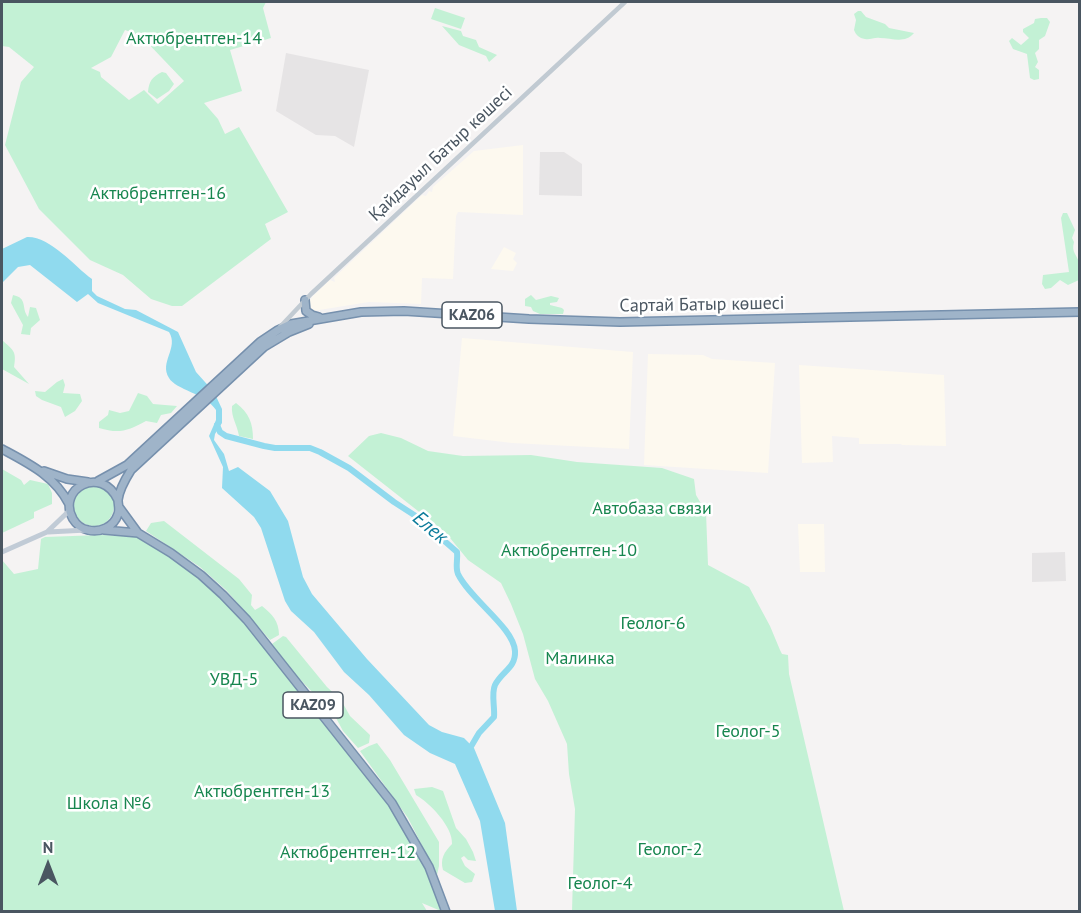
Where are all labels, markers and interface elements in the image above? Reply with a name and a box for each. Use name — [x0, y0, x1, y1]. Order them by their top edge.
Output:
park label: Актюбрентген-14 — [126, 28, 262, 50]
street label: Қайдауыл Батыр көшесі — [365, 82, 517, 226]
park label: Актюбрентген-16 — [90, 183, 226, 205]
street label: Сартай Батыр көшесі — [619, 293, 785, 317]
road number: KАZ06 — [442, 302, 502, 328]
park label: Автобаза связи — [592, 498, 712, 520]
water label: Елек — [408, 506, 452, 550]
park label: Актюбрентген-10 — [501, 540, 637, 562]
park label: Геолог-6 — [620, 613, 686, 635]
park label: Малинка — [545, 648, 615, 670]
park label: УВД-5 — [210, 669, 258, 691]
road number: KAZ09 — [283, 692, 343, 718]
park label: Геолог-5 — [715, 721, 781, 743]
park label: Актюбрентген-13 — [194, 781, 330, 803]
park label: Школа №6 — [67, 793, 151, 815]
north arrow — [18, 835, 78, 895]
text: N — [43, 837, 53, 857]
park label: Геолог-2 — [637, 839, 703, 861]
park label: Актюбрентген-12 — [280, 842, 416, 864]
park label: Геолог-4 — [567, 873, 633, 895]

